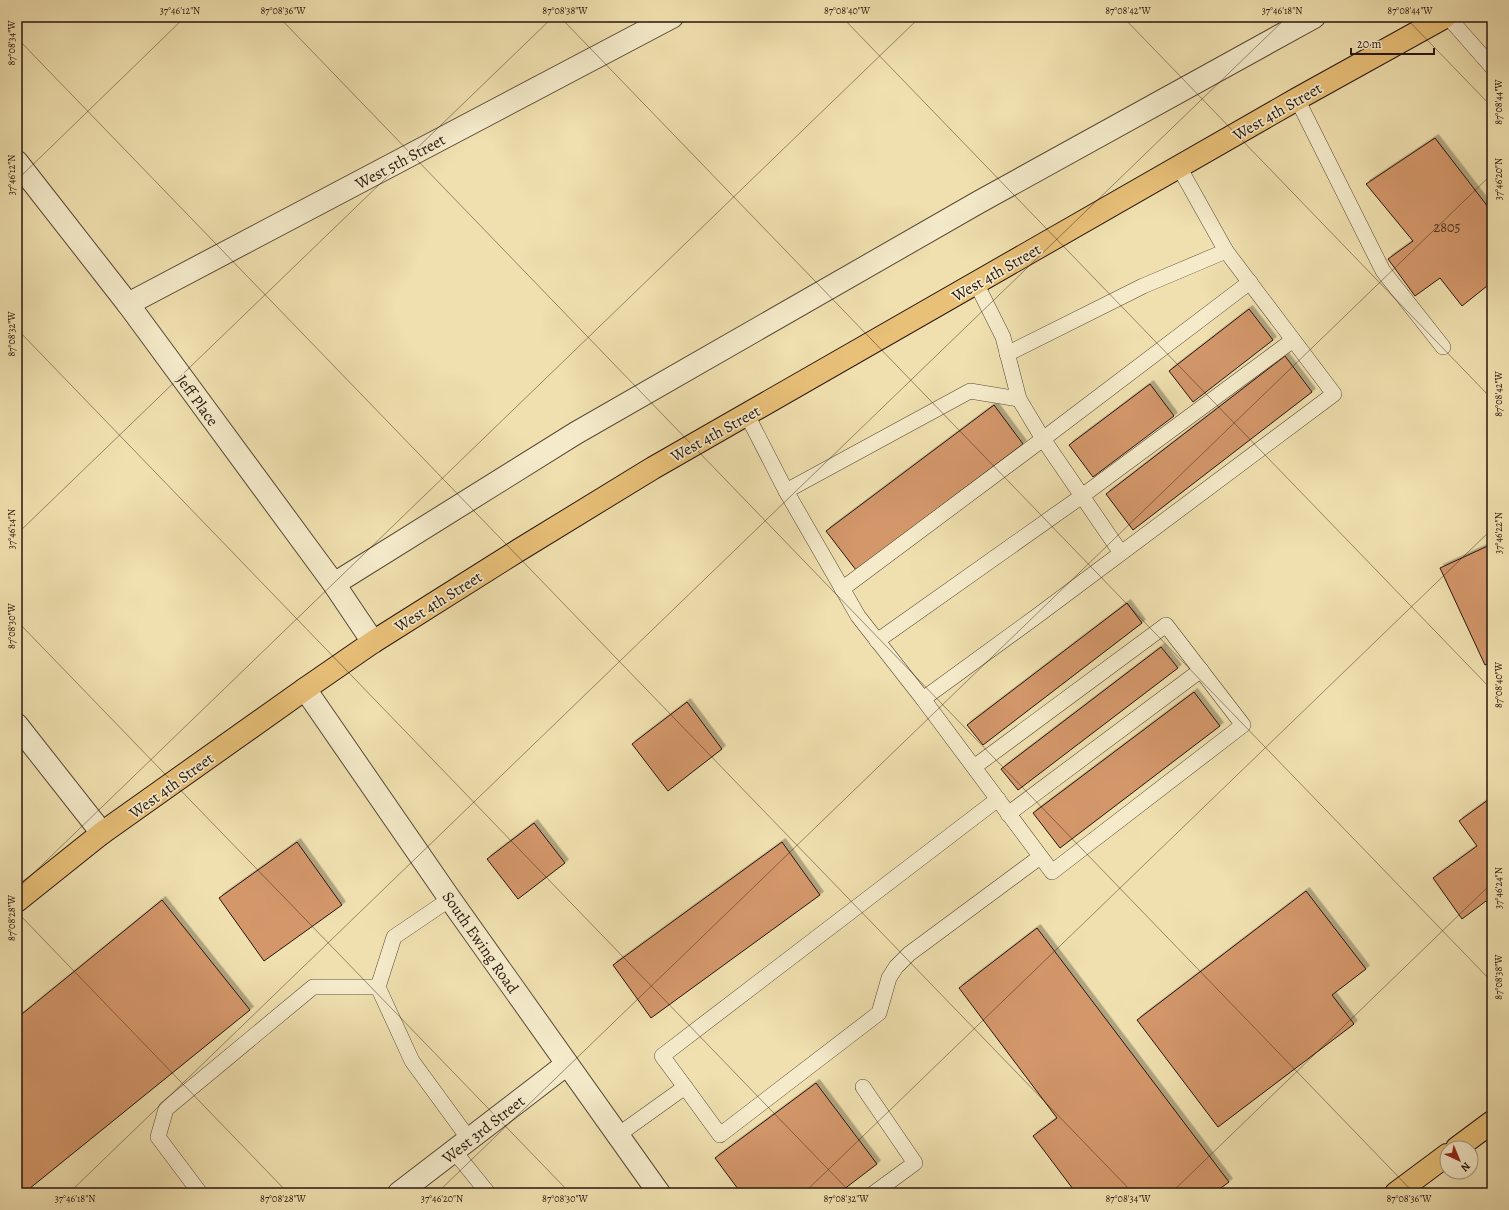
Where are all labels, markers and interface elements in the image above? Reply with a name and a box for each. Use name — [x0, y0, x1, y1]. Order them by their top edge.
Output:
text: 37°46'12"N — [160, 4, 200, 17]
text: 87°08'36"W — [260, 4, 306, 17]
text: 87°08'38"W — [542, 4, 588, 17]
text: 87°08'40"W — [824, 4, 871, 17]
text: 87°08'42"W — [1105, 4, 1151, 17]
text: 37°46'18"N — [1262, 4, 1302, 17]
text: 87°08'44"W — [1387, 4, 1433, 17]
text: 87°08'34"W — [5, 20, 18, 66]
scale bar — [1351, 30, 1434, 56]
text: 20 m — [1357, 36, 1381, 52]
street label: West 4th Street — [1228, 77, 1326, 147]
text: 87°08'44"W — [1492, 79, 1505, 125]
street label: West 5th Street — [351, 129, 449, 195]
text: 37°46'12"N — [5, 155, 18, 195]
text: 37°46'20"N — [1492, 158, 1505, 200]
house number: 2805 — [1434, 218, 1460, 237]
street label: West 4th Street — [947, 238, 1045, 308]
text: 87°08'32"W — [5, 311, 18, 357]
street label: Jeff Place — [171, 370, 223, 431]
text: 87°08'42"W — [1492, 371, 1505, 417]
street label: West 4th Street — [666, 400, 764, 468]
text: 37°46'14"N — [5, 509, 18, 549]
text: 37°46'22"N — [1492, 512, 1505, 554]
street label: West 4th Street — [390, 566, 486, 638]
text: 87°08'30"W — [5, 602, 18, 649]
text: 87°08'40"W — [1492, 661, 1505, 708]
street label: West 4th Street — [124, 748, 218, 824]
text: 37°46'24"N — [1492, 867, 1505, 909]
street label: South Ewing Road — [437, 887, 524, 998]
text: 87°08'28"W — [5, 894, 18, 941]
text: 87°08'38"W — [1492, 954, 1505, 1000]
street label: West 3rd Street — [437, 1090, 530, 1170]
north arrow — [1439, 1140, 1479, 1180]
text: N — [1458, 1159, 1474, 1175]
text: 37°46'18"N — [55, 1192, 95, 1205]
text: 87°08'28"W — [260, 1192, 307, 1205]
text: 37°46'20"N — [421, 1192, 463, 1205]
text: 87°08'30"W — [542, 1192, 589, 1205]
text: 87°08'32"W — [823, 1192, 869, 1205]
text: 87°08'34"W — [1106, 1192, 1151, 1205]
text: 87°08'36"W — [1386, 1192, 1432, 1205]

